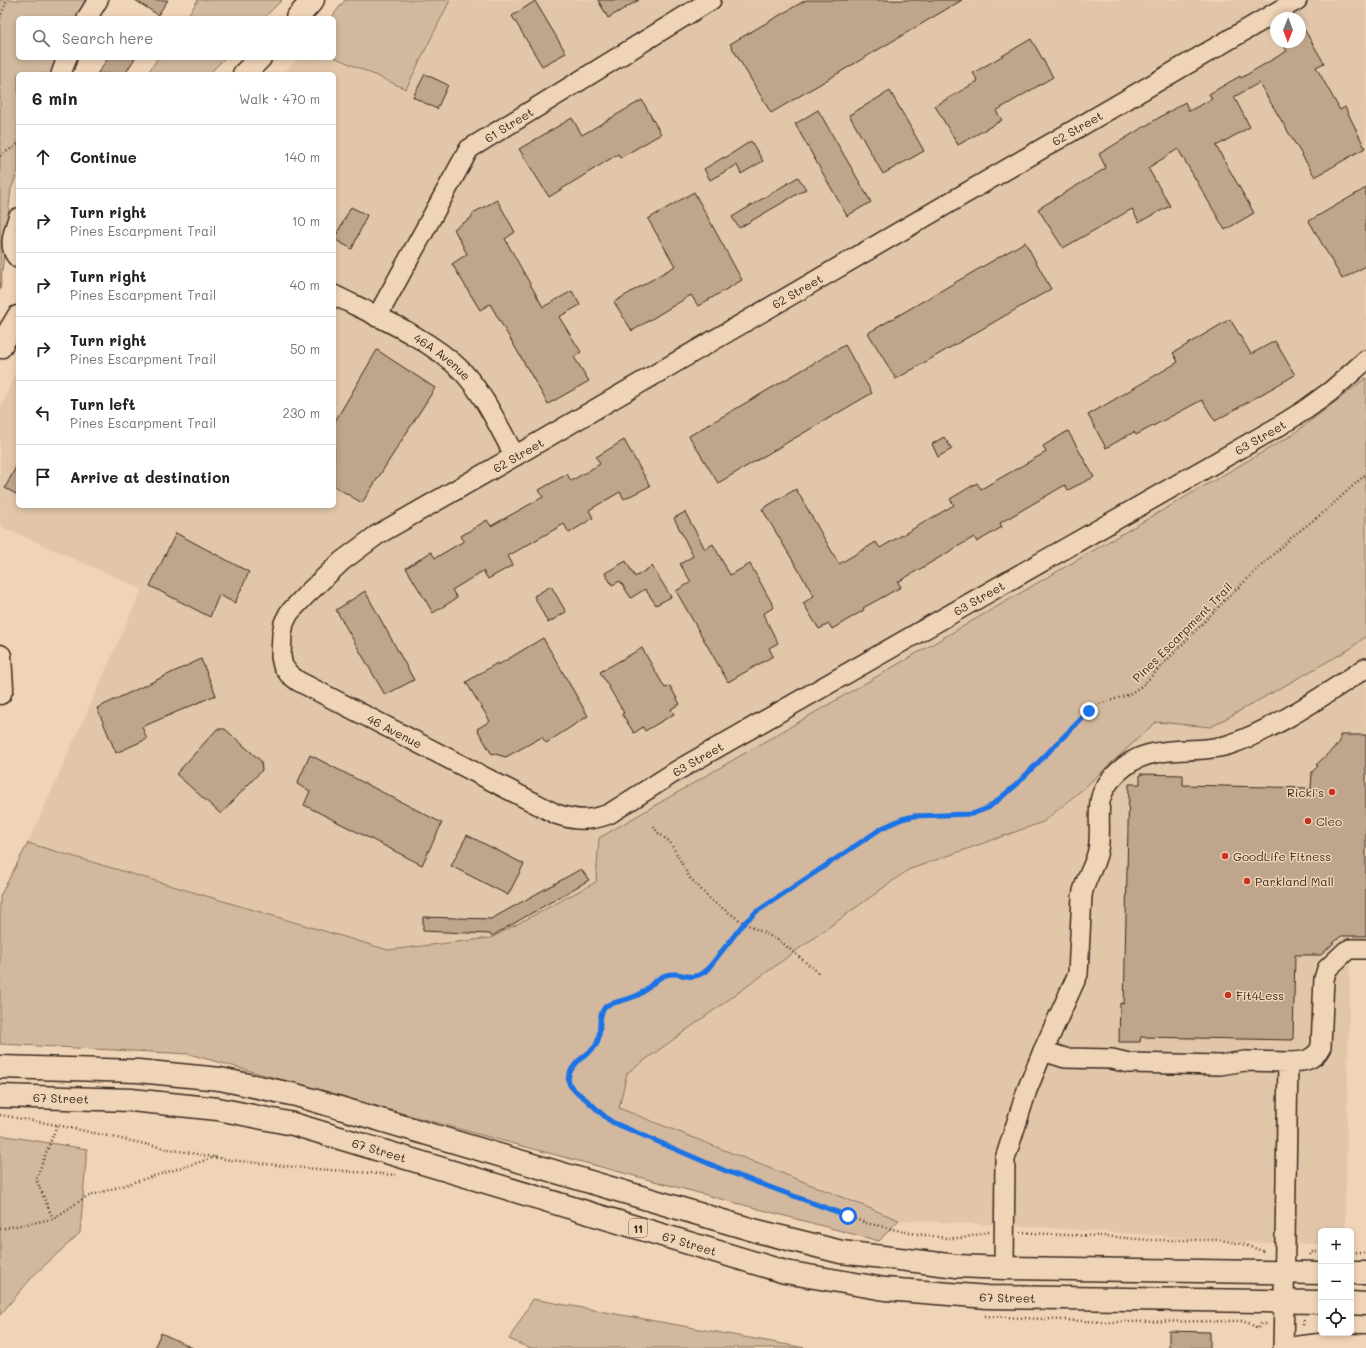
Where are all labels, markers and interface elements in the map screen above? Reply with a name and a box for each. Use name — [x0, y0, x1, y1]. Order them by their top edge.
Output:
north arrow — [1270, 12, 1306, 48]
search box — [16, 16, 336, 60]
icon: search — [30, 27, 52, 49]
text: Search here — [62, 28, 153, 48]
text: 6 min — [32, 87, 77, 109]
text: Walk · 470 m — [239, 90, 320, 107]
street label: 61 Street — [481, 103, 536, 146]
street label: 62 Street — [1049, 107, 1105, 149]
icon: ahead — [32, 146, 54, 168]
text: Continue — [70, 147, 137, 167]
text: 140 m — [284, 148, 320, 165]
text: Turn right — [70, 202, 147, 222]
icon: right — [32, 210, 54, 232]
text: 10 m — [292, 212, 320, 229]
text: Pines Escarpment Trail — [70, 222, 216, 239]
text: Turn right — [70, 266, 147, 286]
street label: 62 Street — [769, 270, 825, 312]
icon: right — [32, 274, 54, 296]
text: 40 m — [290, 276, 320, 293]
text: Pines Escarpment Trail — [70, 286, 216, 303]
street label: 46A Avenue — [411, 329, 474, 383]
text: Turn right — [70, 330, 147, 350]
icon: right — [32, 338, 54, 360]
text: 50 m — [290, 340, 320, 357]
text: Pines Escarpment Trail — [70, 350, 216, 367]
text: Turn left — [70, 394, 135, 414]
icon: left — [32, 402, 54, 424]
text: 230 m — [283, 404, 320, 421]
text: Pines Escarpment Trail — [70, 414, 216, 431]
street label: 63 Street — [1232, 416, 1289, 458]
street label: 62 Street — [490, 434, 546, 476]
icon: arrive — [32, 466, 54, 488]
text: Arrive at destination — [70, 467, 230, 487]
street label: 63 Street — [950, 577, 1007, 619]
street label: Pines Escarpment Trail — [1129, 579, 1235, 685]
route end — [1080, 702, 1098, 720]
street label: 46 Avenue — [365, 710, 425, 752]
street label: 63 Street — [669, 738, 726, 780]
place label: Ricki's — [1287, 784, 1324, 800]
marker: Ricki's — [1327, 787, 1337, 797]
place label: Cleo — [1316, 813, 1342, 829]
marker: Cleo — [1303, 816, 1313, 826]
place label: GoodLife Fitness — [1233, 848, 1331, 864]
marker: GoodLife Fitness — [1220, 851, 1230, 861]
place label: Parkland Mall — [1255, 873, 1334, 889]
marker: Parkland Mall — [1242, 876, 1252, 886]
place label: Fit4Less — [1236, 987, 1284, 1003]
marker: Fit4Less — [1223, 990, 1233, 1000]
street label: 67 Street — [33, 1089, 89, 1107]
street label: 67 Street — [350, 1134, 408, 1166]
route start — [839, 1207, 857, 1225]
road number: 11 — [629, 1219, 647, 1237]
street label: 67 Street — [660, 1228, 719, 1259]
map controls — [1318, 1228, 1354, 1336]
button: + — [1318, 1228, 1354, 1264]
button: − — [1318, 1264, 1354, 1300]
street label: 67 Street — [979, 1288, 1036, 1306]
button: locate — [1318, 1300, 1354, 1336]

